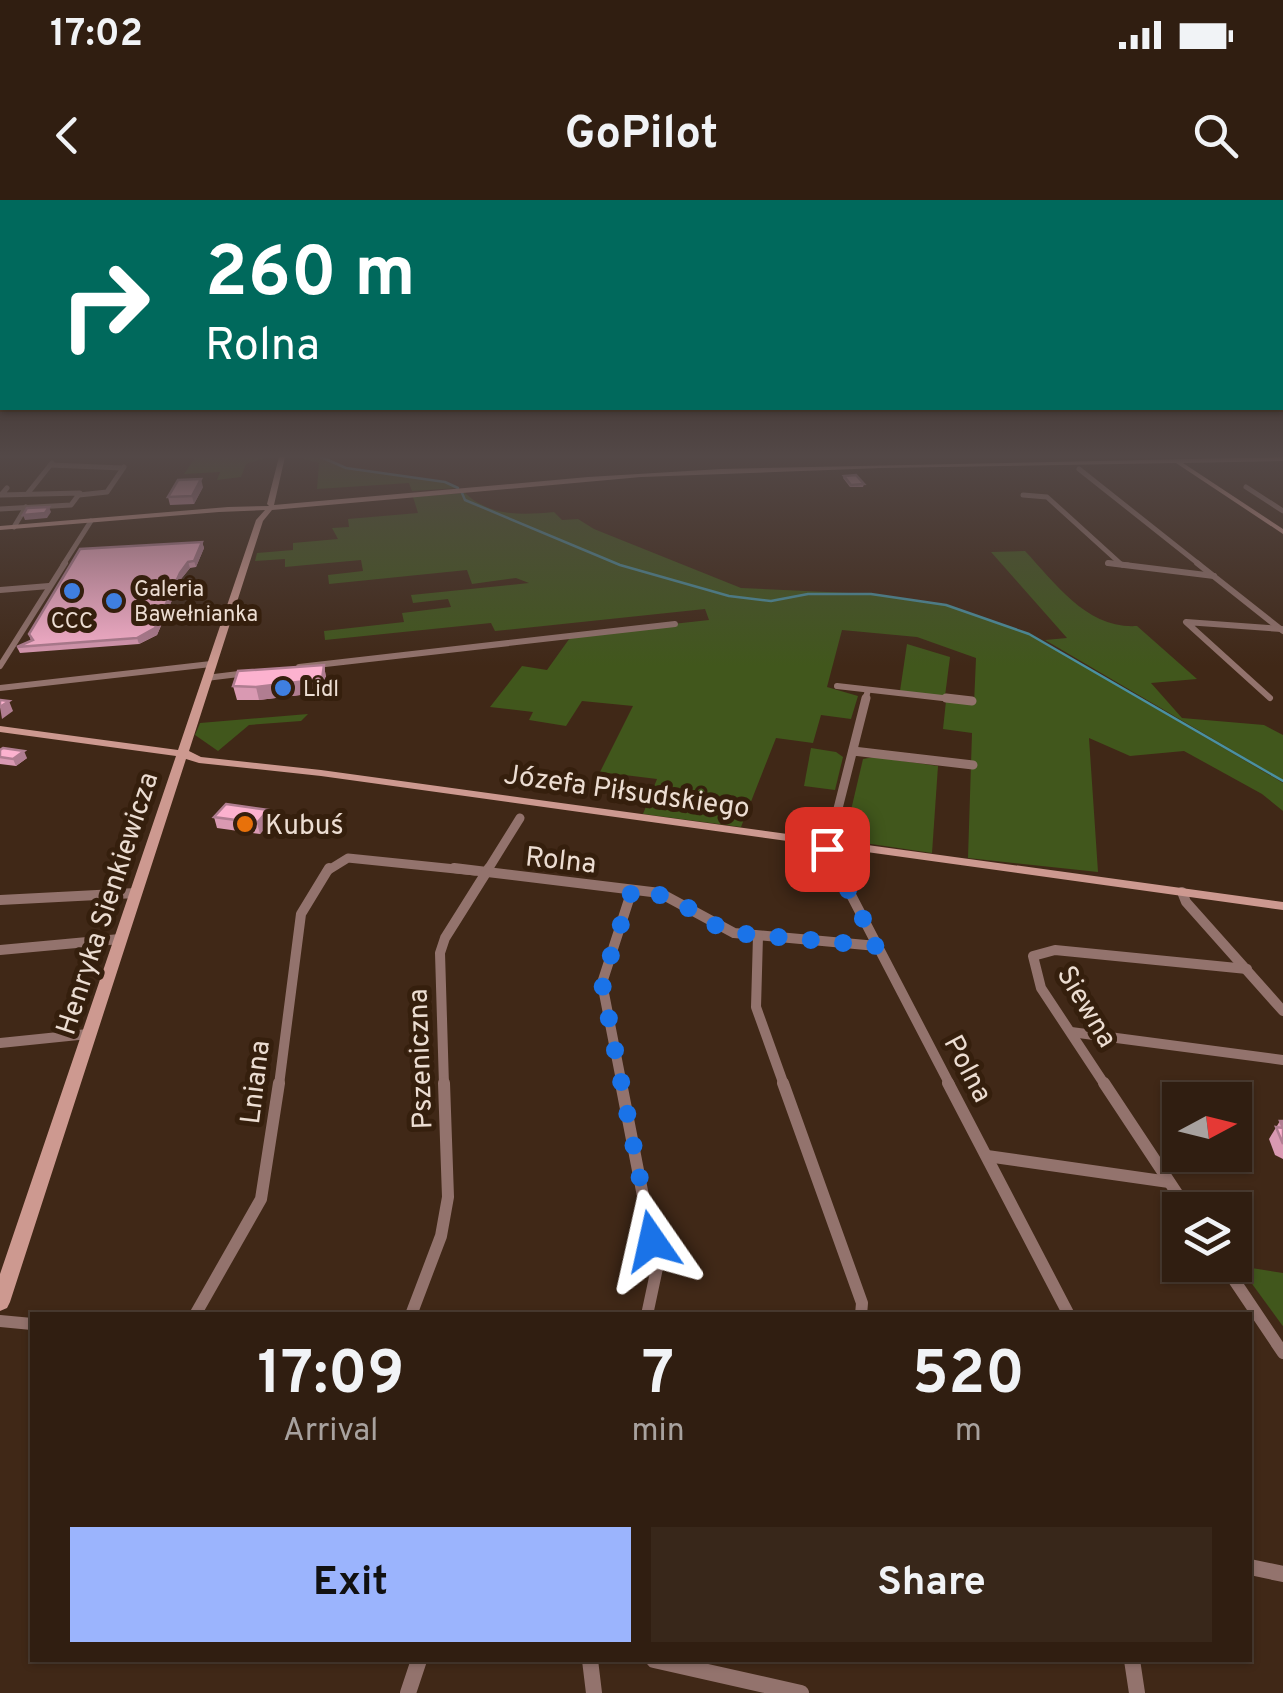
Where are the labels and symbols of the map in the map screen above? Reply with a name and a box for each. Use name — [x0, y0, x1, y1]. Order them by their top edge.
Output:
place label: Galeria Bawełnianka — [134, 577, 258, 629]
marker: CCC — [61, 580, 83, 602]
marker: Galeria Bawełnianka — [103, 590, 125, 612]
place label: CCC — [51, 609, 93, 636]
marker: Lidl — [272, 677, 294, 699]
place label: Lidl — [303, 677, 339, 704]
street label: Józefa Piłsudskiego — [501, 758, 752, 828]
street label: Henryka Sienkiewicza — [49, 768, 168, 1040]
pin — [785, 807, 870, 892]
place label: Kubuś — [265, 809, 344, 845]
marker: Kubuś — [234, 813, 256, 835]
street label: Rolna — [523, 840, 598, 884]
street label: Siewna — [1047, 960, 1124, 1055]
street label: Pszeniczna — [402, 988, 442, 1130]
street label: Polna — [934, 1029, 999, 1109]
street label: Lniana — [234, 1038, 280, 1126]
north arrow — [1162, 1082, 1252, 1172]
position arrow — [600, 1189, 704, 1293]

